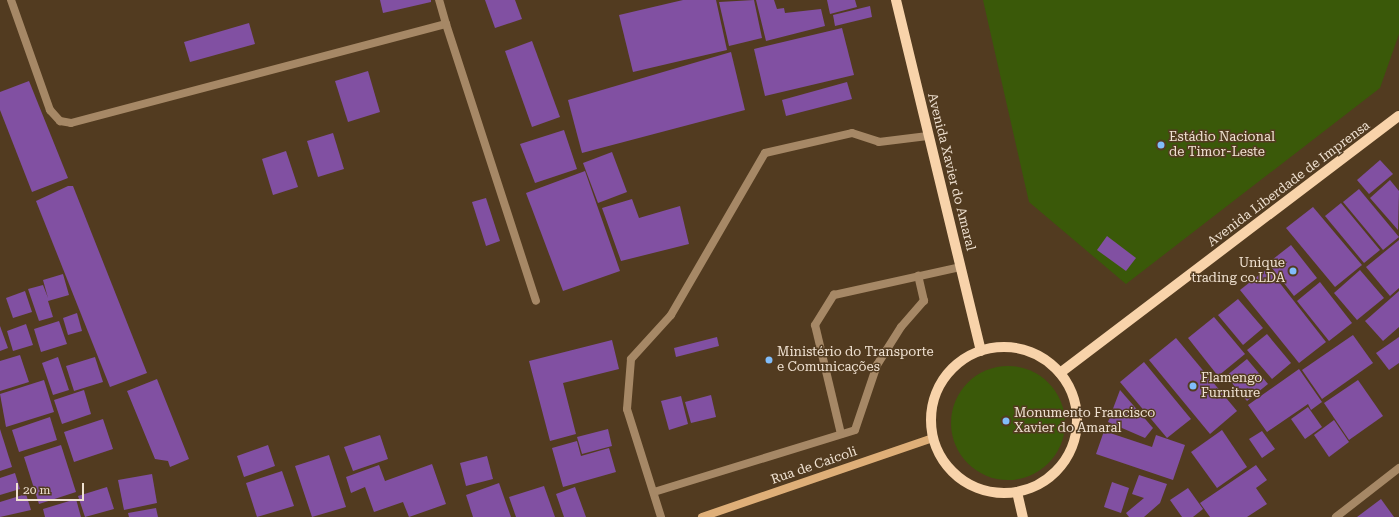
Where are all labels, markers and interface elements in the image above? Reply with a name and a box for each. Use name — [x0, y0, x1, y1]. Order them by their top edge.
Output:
street label: Avenida Xavier do Amaral — [924, 92, 978, 252]
street label: Avenida Liberdade de Imprensa — [1205, 118, 1373, 250]
place label: Estádio Nacional de Timor-Leste — [1169, 130, 1275, 161]
marker: Estádio Nacional de Timor-Leste — [1156, 140, 1166, 150]
place label: Unique trading co.LDA — [1192, 256, 1285, 287]
marker: Unique trading co.LDA — [1288, 266, 1298, 276]
place label: Ministério do Transporte e Comunicações — [777, 345, 934, 376]
marker: Ministério do Transporte e Comunicações — [764, 355, 774, 365]
place label: Flamengo Furniture — [1201, 371, 1262, 402]
marker: Flamengo Furniture — [1188, 381, 1198, 391]
place label: Monumento Francisco Xavier do Amaral — [1014, 406, 1155, 437]
marker: Monumento Francisco Xavier do Amaral — [1001, 416, 1011, 426]
street label: Rua de Caicoli — [769, 444, 859, 488]
scale bar — [18, 475, 86, 501]
text: 20 m — [23, 483, 50, 497]

